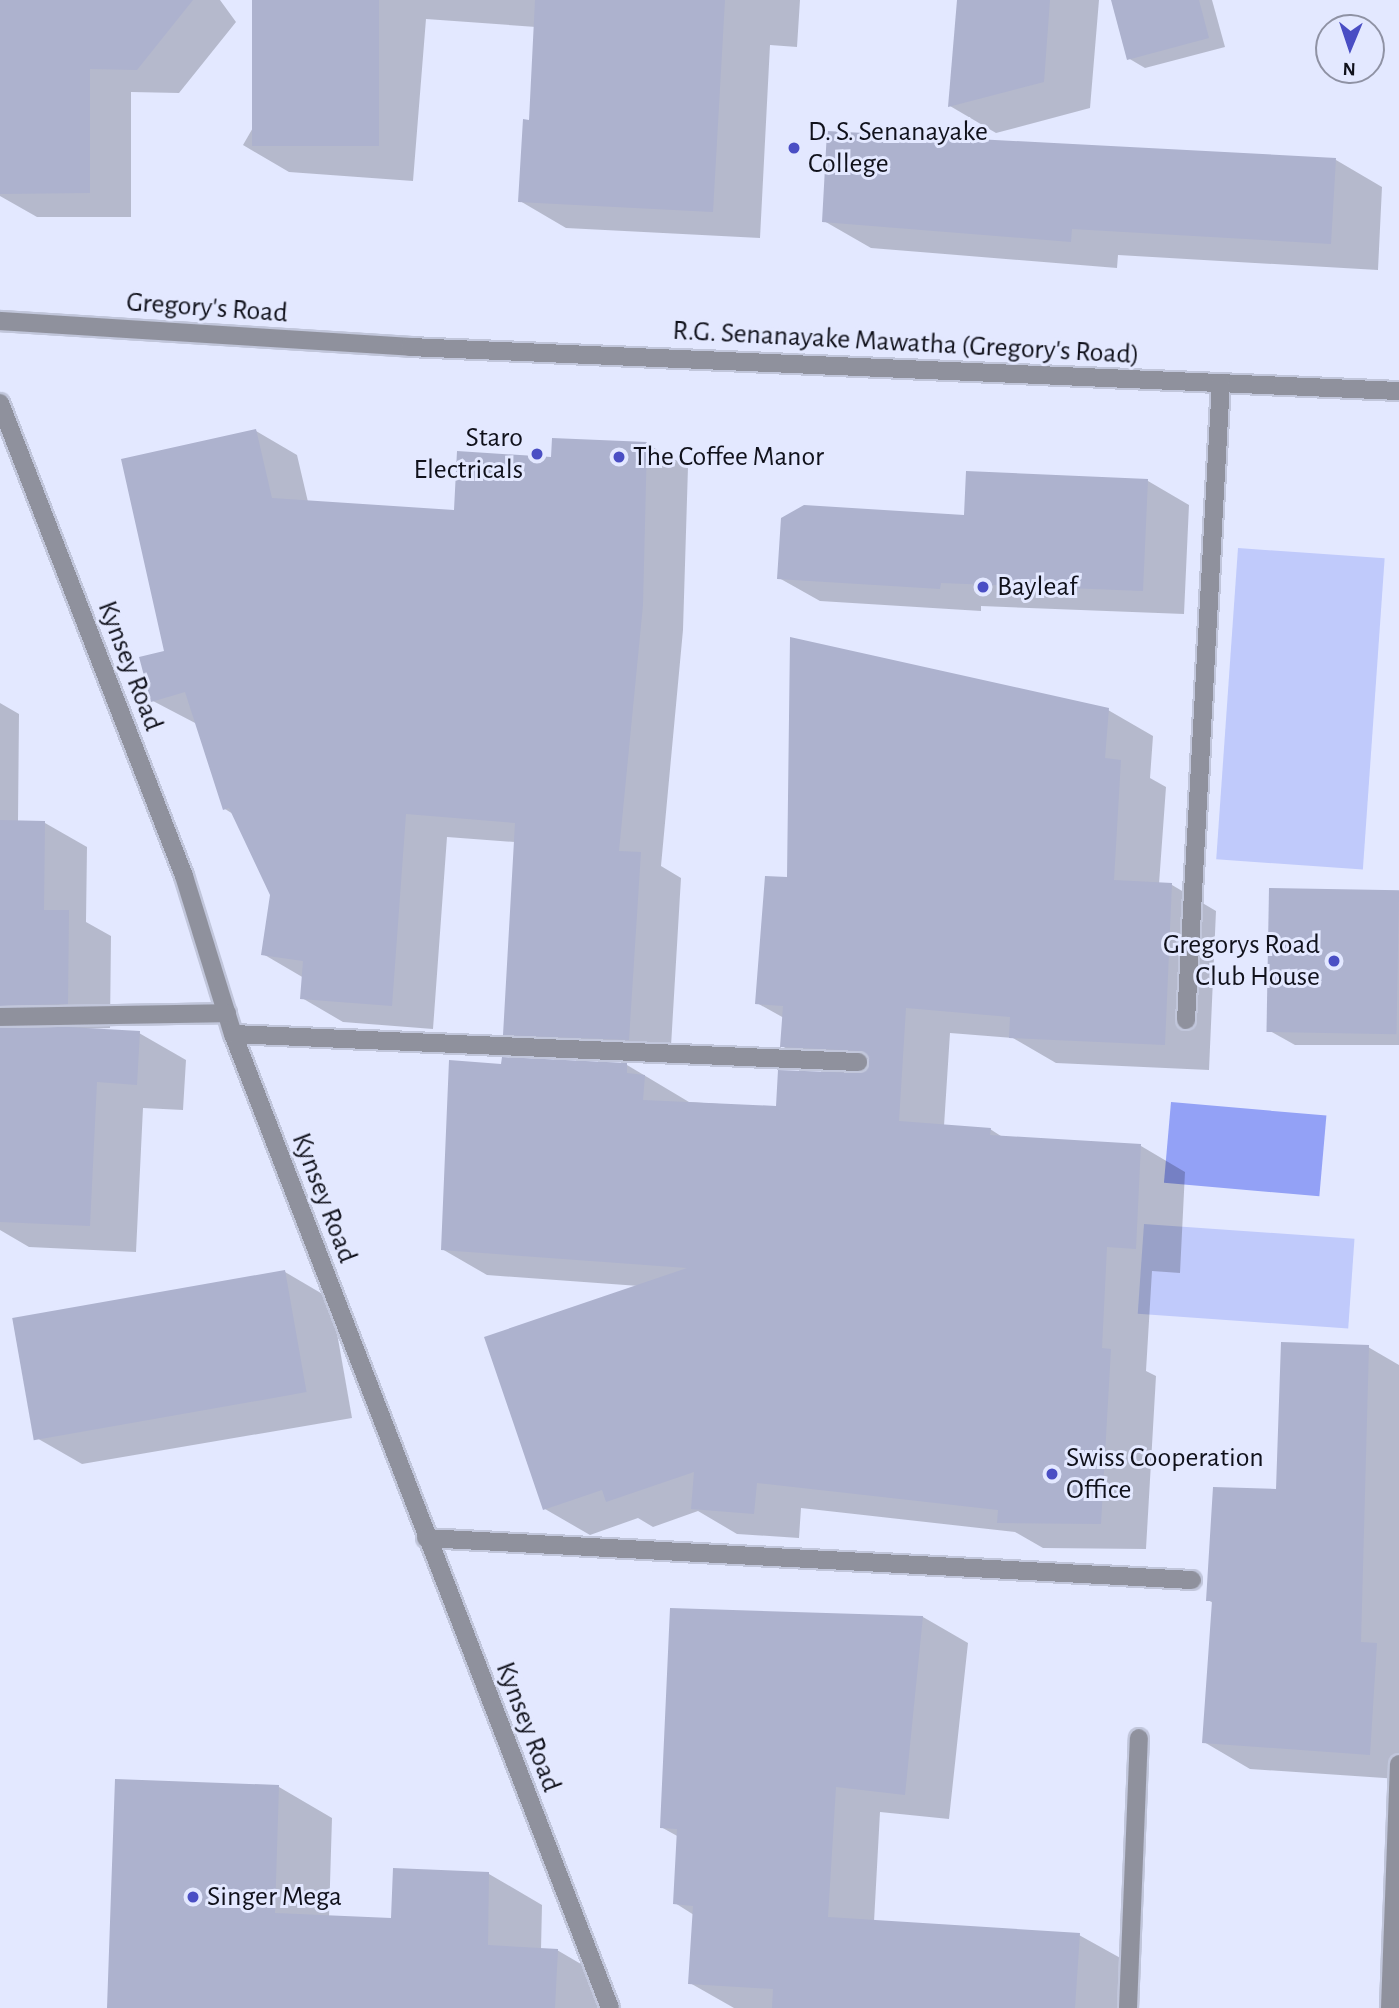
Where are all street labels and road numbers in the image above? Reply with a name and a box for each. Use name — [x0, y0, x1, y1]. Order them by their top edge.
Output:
street label: Gregory's Road — [125, 286, 289, 330]
street label: R.G. Senanayake Mawatha (Gregory's Road) — [672, 314, 1140, 372]
street label: Kynsey Road — [90, 596, 170, 736]
street label: Kynsey Road — [284, 1128, 364, 1268]
street label: Kynsey Road — [488, 1657, 568, 1797]

